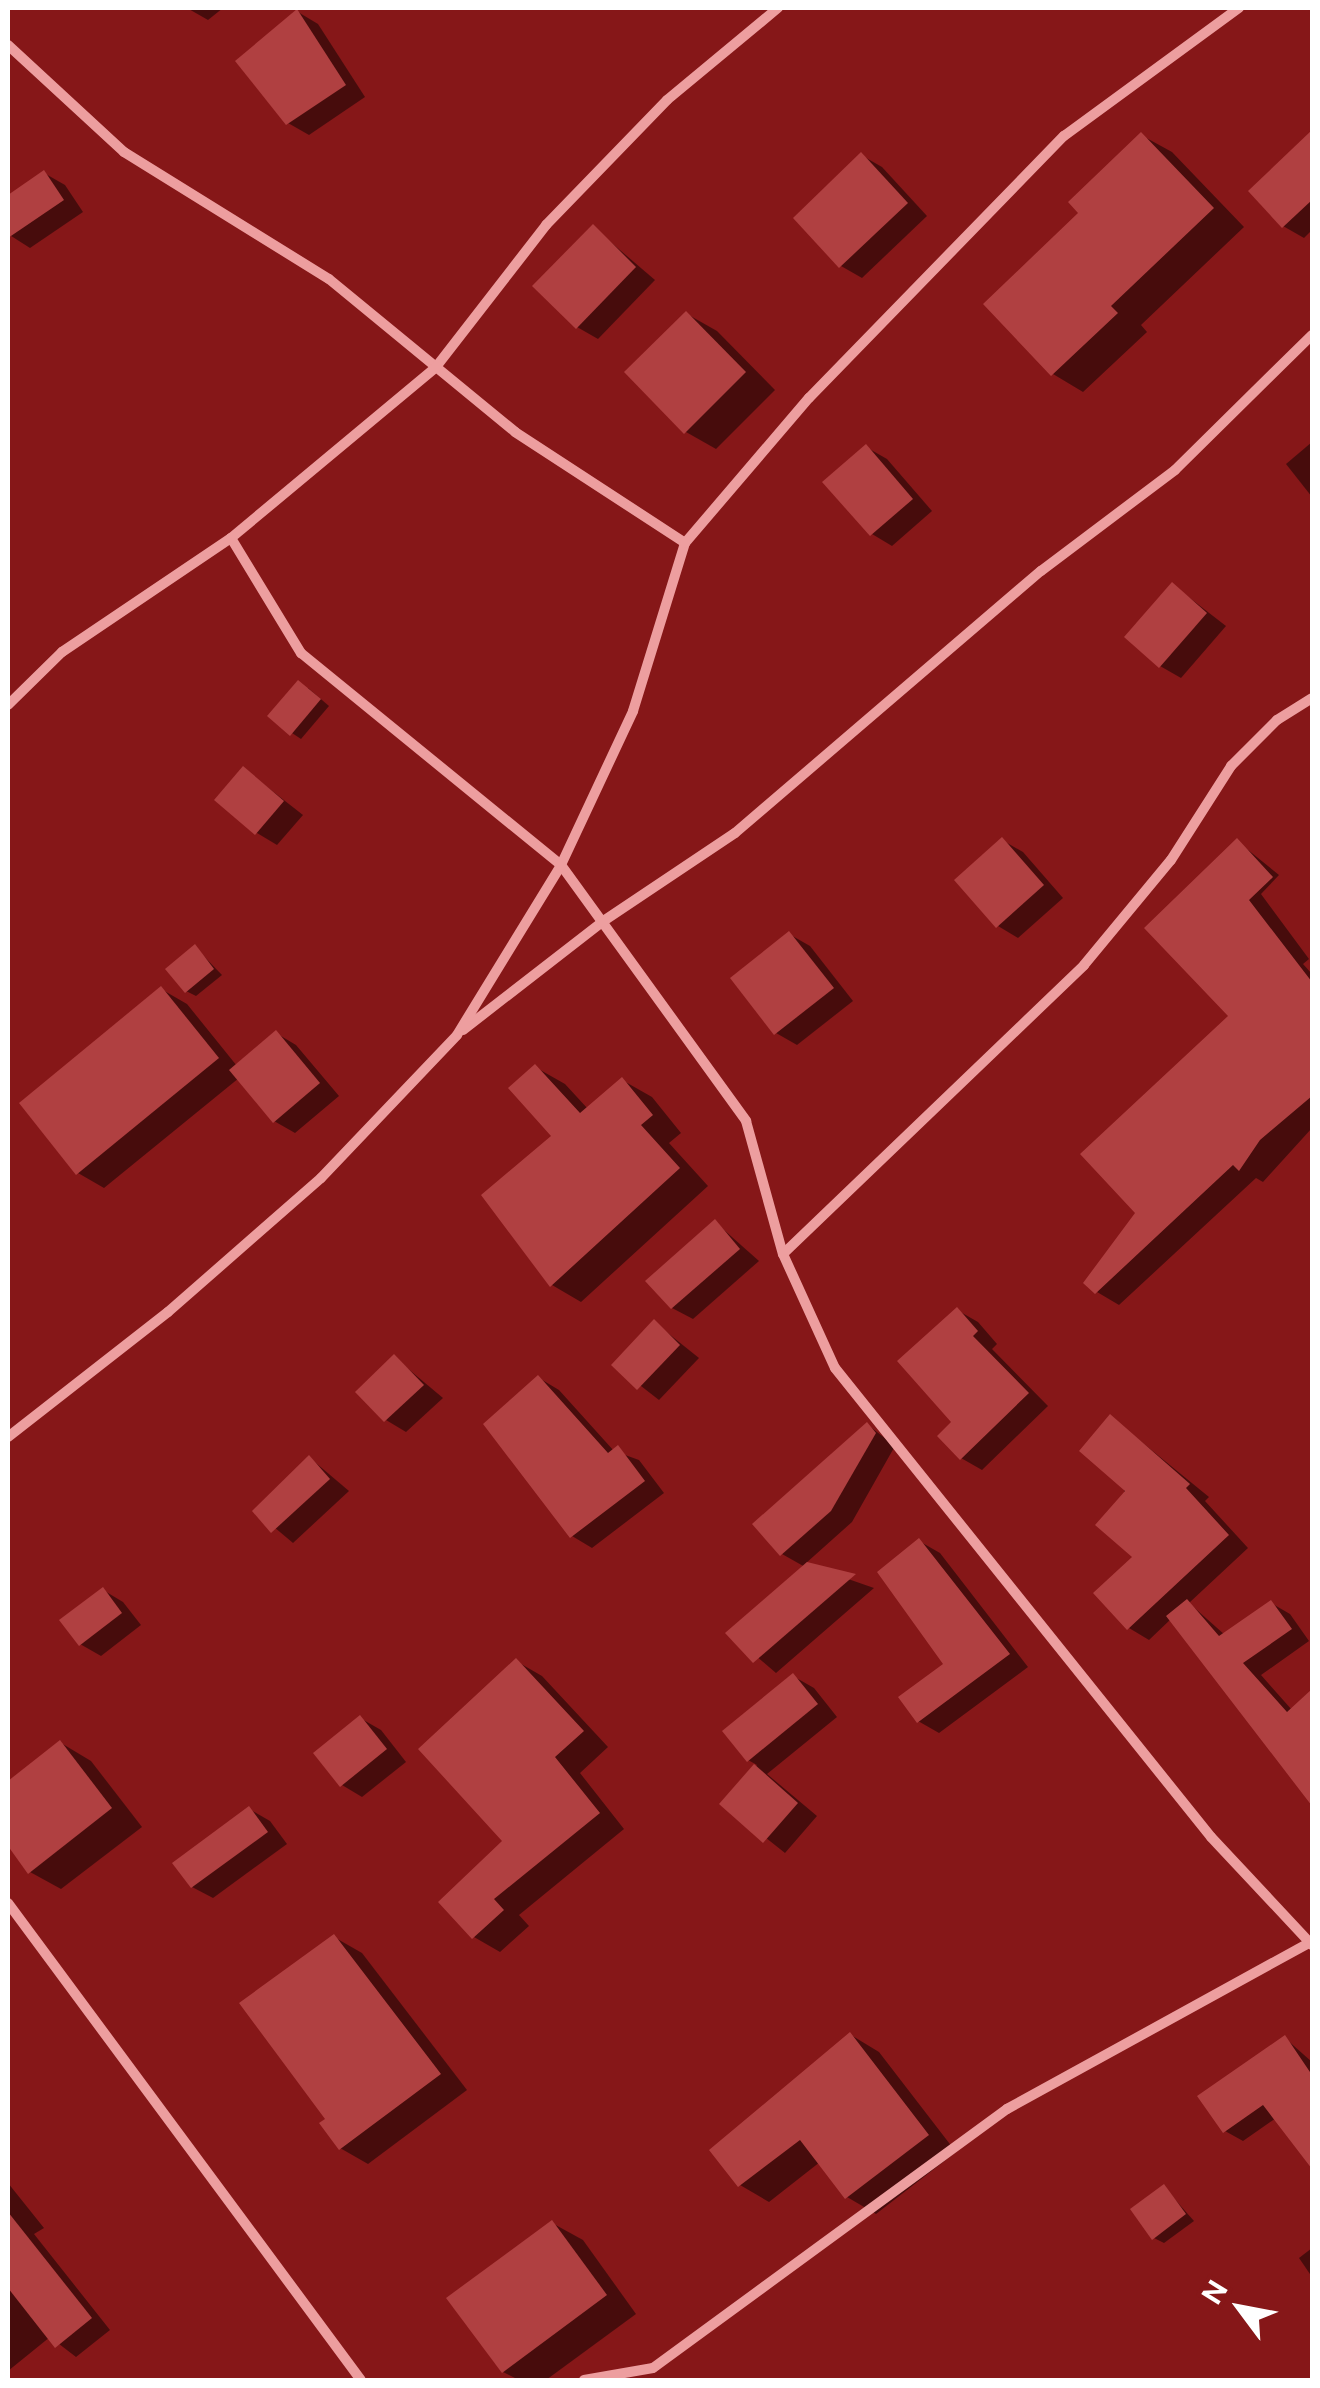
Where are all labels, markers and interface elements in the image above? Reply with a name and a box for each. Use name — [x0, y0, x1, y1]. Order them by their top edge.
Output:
north arrow — [1190, 2258, 1290, 2358]
text: N — [1194, 2274, 1234, 2310]

